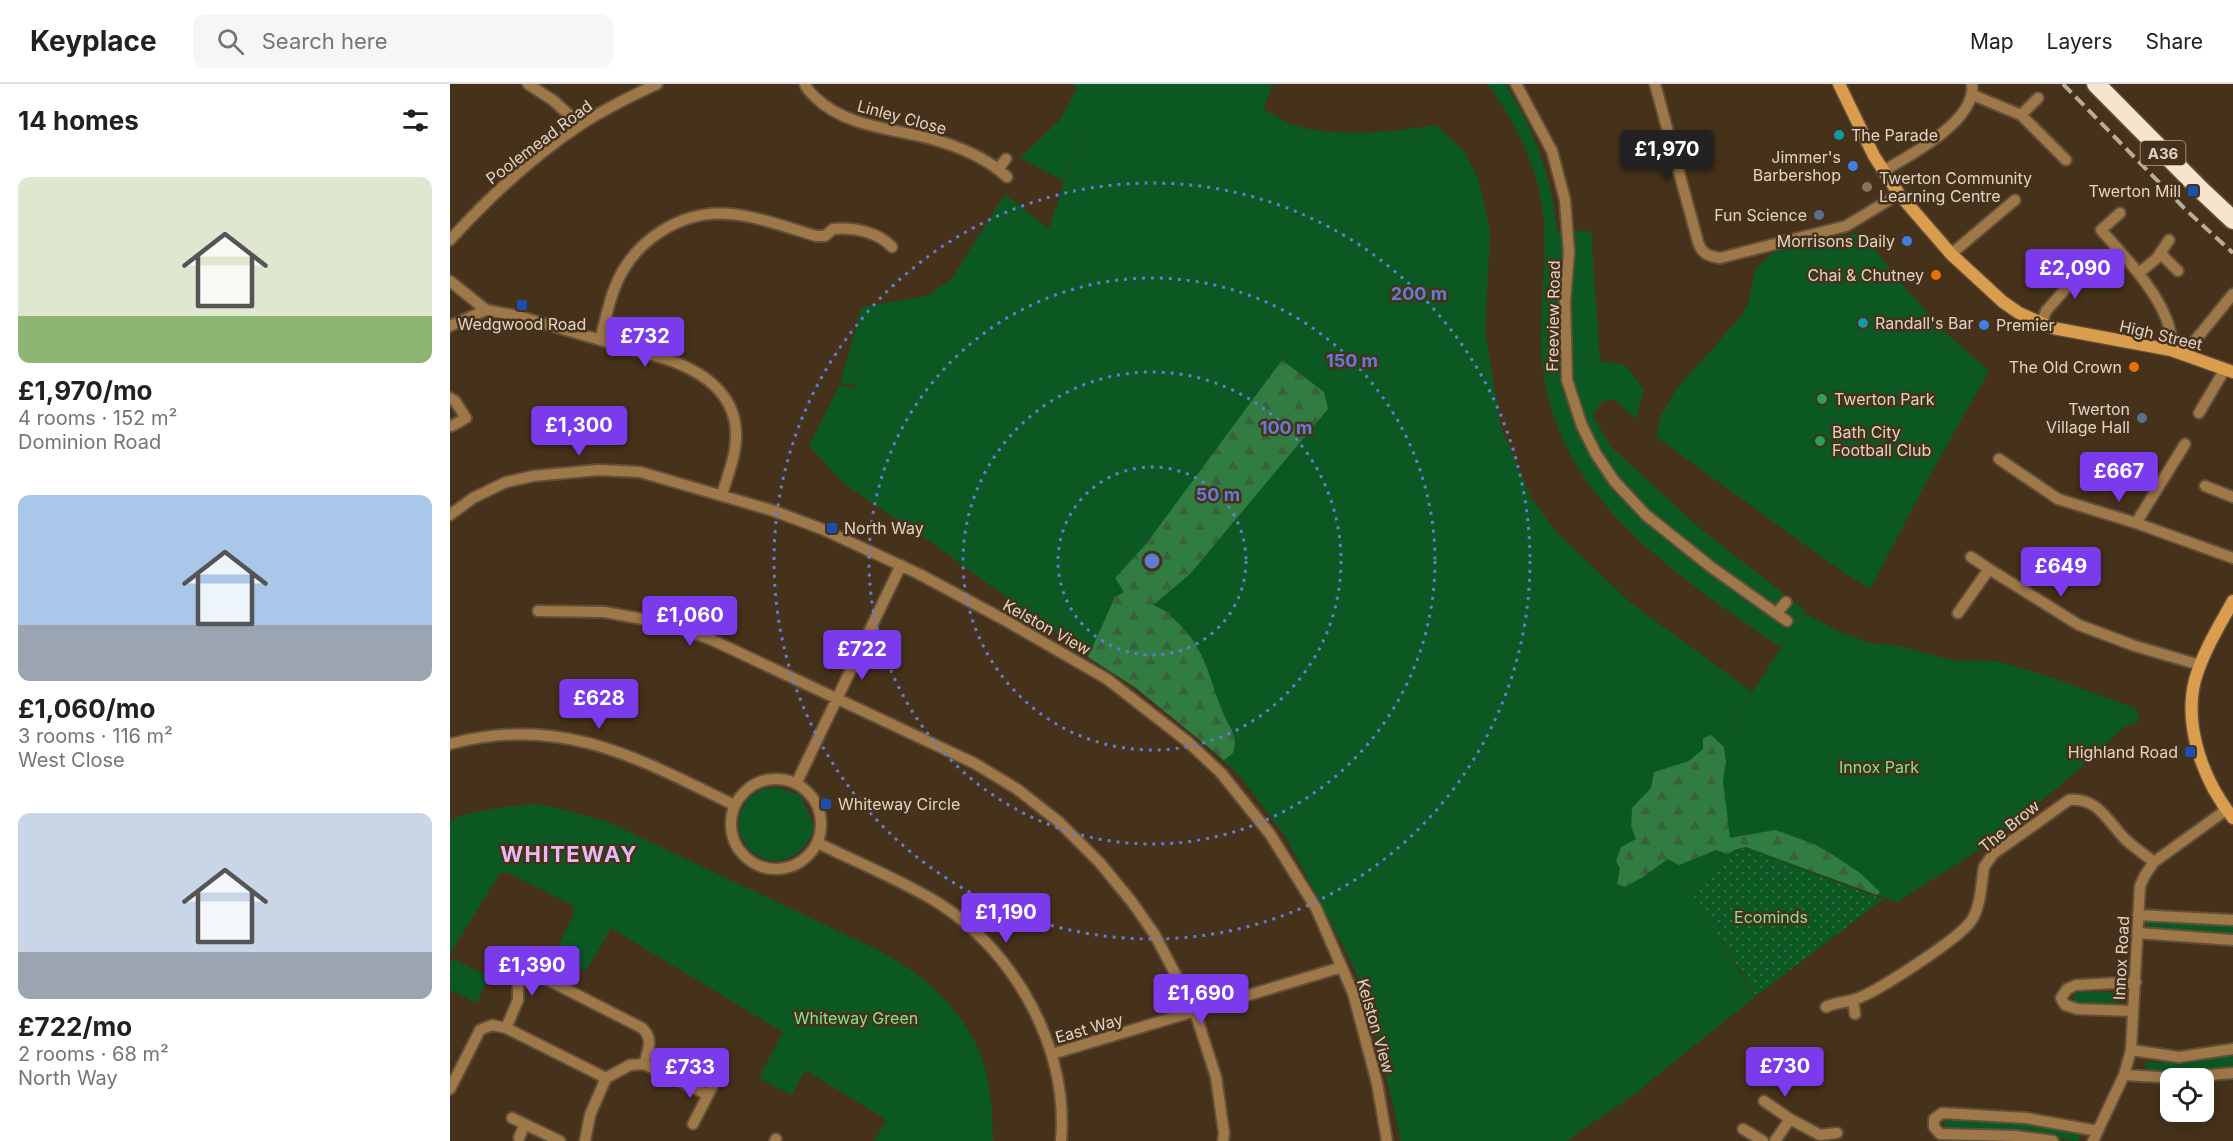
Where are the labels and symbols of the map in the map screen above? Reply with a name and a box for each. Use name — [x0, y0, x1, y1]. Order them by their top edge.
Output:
street label: Linley Close — [855, 95, 949, 139]
street label: Poolemead Road — [482, 96, 596, 188]
place label: The Parade — [1851, 125, 1938, 145]
marker: The Parade — [1832, 128, 1846, 142]
pin: £1,970 — [1618, 130, 1716, 181]
road number: A36 — [2140, 141, 2186, 165]
place label: Jimmer's Barbershop — [1753, 147, 1841, 185]
marker: Jimmer's Barbershop — [1846, 159, 1860, 173]
place label: Twerton Community Learning Centre — [1879, 168, 2032, 206]
marker: Twerton Community Learning Centre — [1860, 180, 1874, 194]
place label: Twerton Mill — [2089, 181, 2181, 201]
marker: Twerton Mill — [2186, 184, 2200, 198]
place label: Fun Science — [1714, 205, 1807, 225]
marker: Fun Science — [1812, 208, 1826, 222]
place label: Morrisons Daily — [1777, 231, 1895, 251]
marker: Morrisons Daily — [1900, 234, 1914, 248]
pin: £2,090 — [2026, 249, 2124, 300]
street label: Freeview Road — [1542, 260, 1564, 372]
place label: Chai & Chutney — [1807, 265, 1924, 285]
marker: Chai & Chutney — [1929, 268, 1943, 282]
text: 200 m — [1391, 283, 1447, 304]
marker: Wedgwood Road — [515, 298, 529, 312]
place label: Randall's Bar — [1875, 313, 1973, 333]
place label: Wedgwood Road — [458, 314, 586, 334]
place label: Premier — [1996, 315, 2055, 335]
marker: Randall's Bar — [1856, 316, 1870, 330]
street label: High Street — [2117, 316, 2205, 354]
pin: £732 — [609, 317, 681, 368]
marker: Premier — [1977, 318, 1991, 332]
text: 150 m — [1326, 350, 1378, 371]
place label: The Old Crown — [2009, 357, 2122, 377]
marker: The Old Crown — [2127, 360, 2141, 374]
place label: Twerton Park — [1834, 389, 1935, 409]
marker: Twerton Park — [1815, 392, 1829, 406]
place label: Twerton Village Hall — [2046, 399, 2130, 437]
pin: £1,300 — [530, 406, 628, 457]
marker: Twerton Village Hall — [2135, 411, 2149, 425]
text: 100 m — [1260, 417, 1312, 438]
place label: Bath City Football Club — [1832, 422, 1931, 460]
marker: Bath City Football Club — [1813, 434, 1827, 448]
pin: £667 — [2083, 452, 2155, 503]
text: 50 m — [1196, 484, 1240, 505]
place label: North Way — [844, 518, 924, 538]
marker: North Way — [825, 521, 839, 535]
pin: £649 — [2025, 547, 2097, 598]
centre of rings — [1142, 551, 1162, 571]
street label: Kelston View — [1000, 595, 1094, 659]
pin: £1,060 — [641, 596, 739, 647]
pin: £722 — [826, 630, 898, 681]
pin: £628 — [563, 679, 635, 730]
place label: Highland Road — [2068, 742, 2178, 762]
marker: Highland Road — [2183, 745, 2197, 759]
park label: Innox Park — [1839, 757, 1919, 777]
place label: Whiteway Circle — [838, 794, 960, 814]
street label: The Brow — [1975, 795, 2043, 857]
marker: Whiteway Circle — [819, 797, 833, 811]
district label: WHITEWAY — [500, 841, 638, 867]
pin: £1,190 — [957, 893, 1055, 944]
park label: Ecominds — [1734, 907, 1808, 927]
street label: Innox Road — [2109, 915, 2133, 1001]
pin: £1,390 — [483, 946, 581, 997]
pin: £1,690 — [1152, 974, 1250, 1025]
street label: Kelston View — [1353, 976, 1399, 1076]
park label: Whiteway Green — [794, 1008, 918, 1028]
street label: East Way — [1053, 1009, 1125, 1047]
pin: £730 — [1749, 1047, 1821, 1098]
pin: £733 — [654, 1048, 726, 1099]

